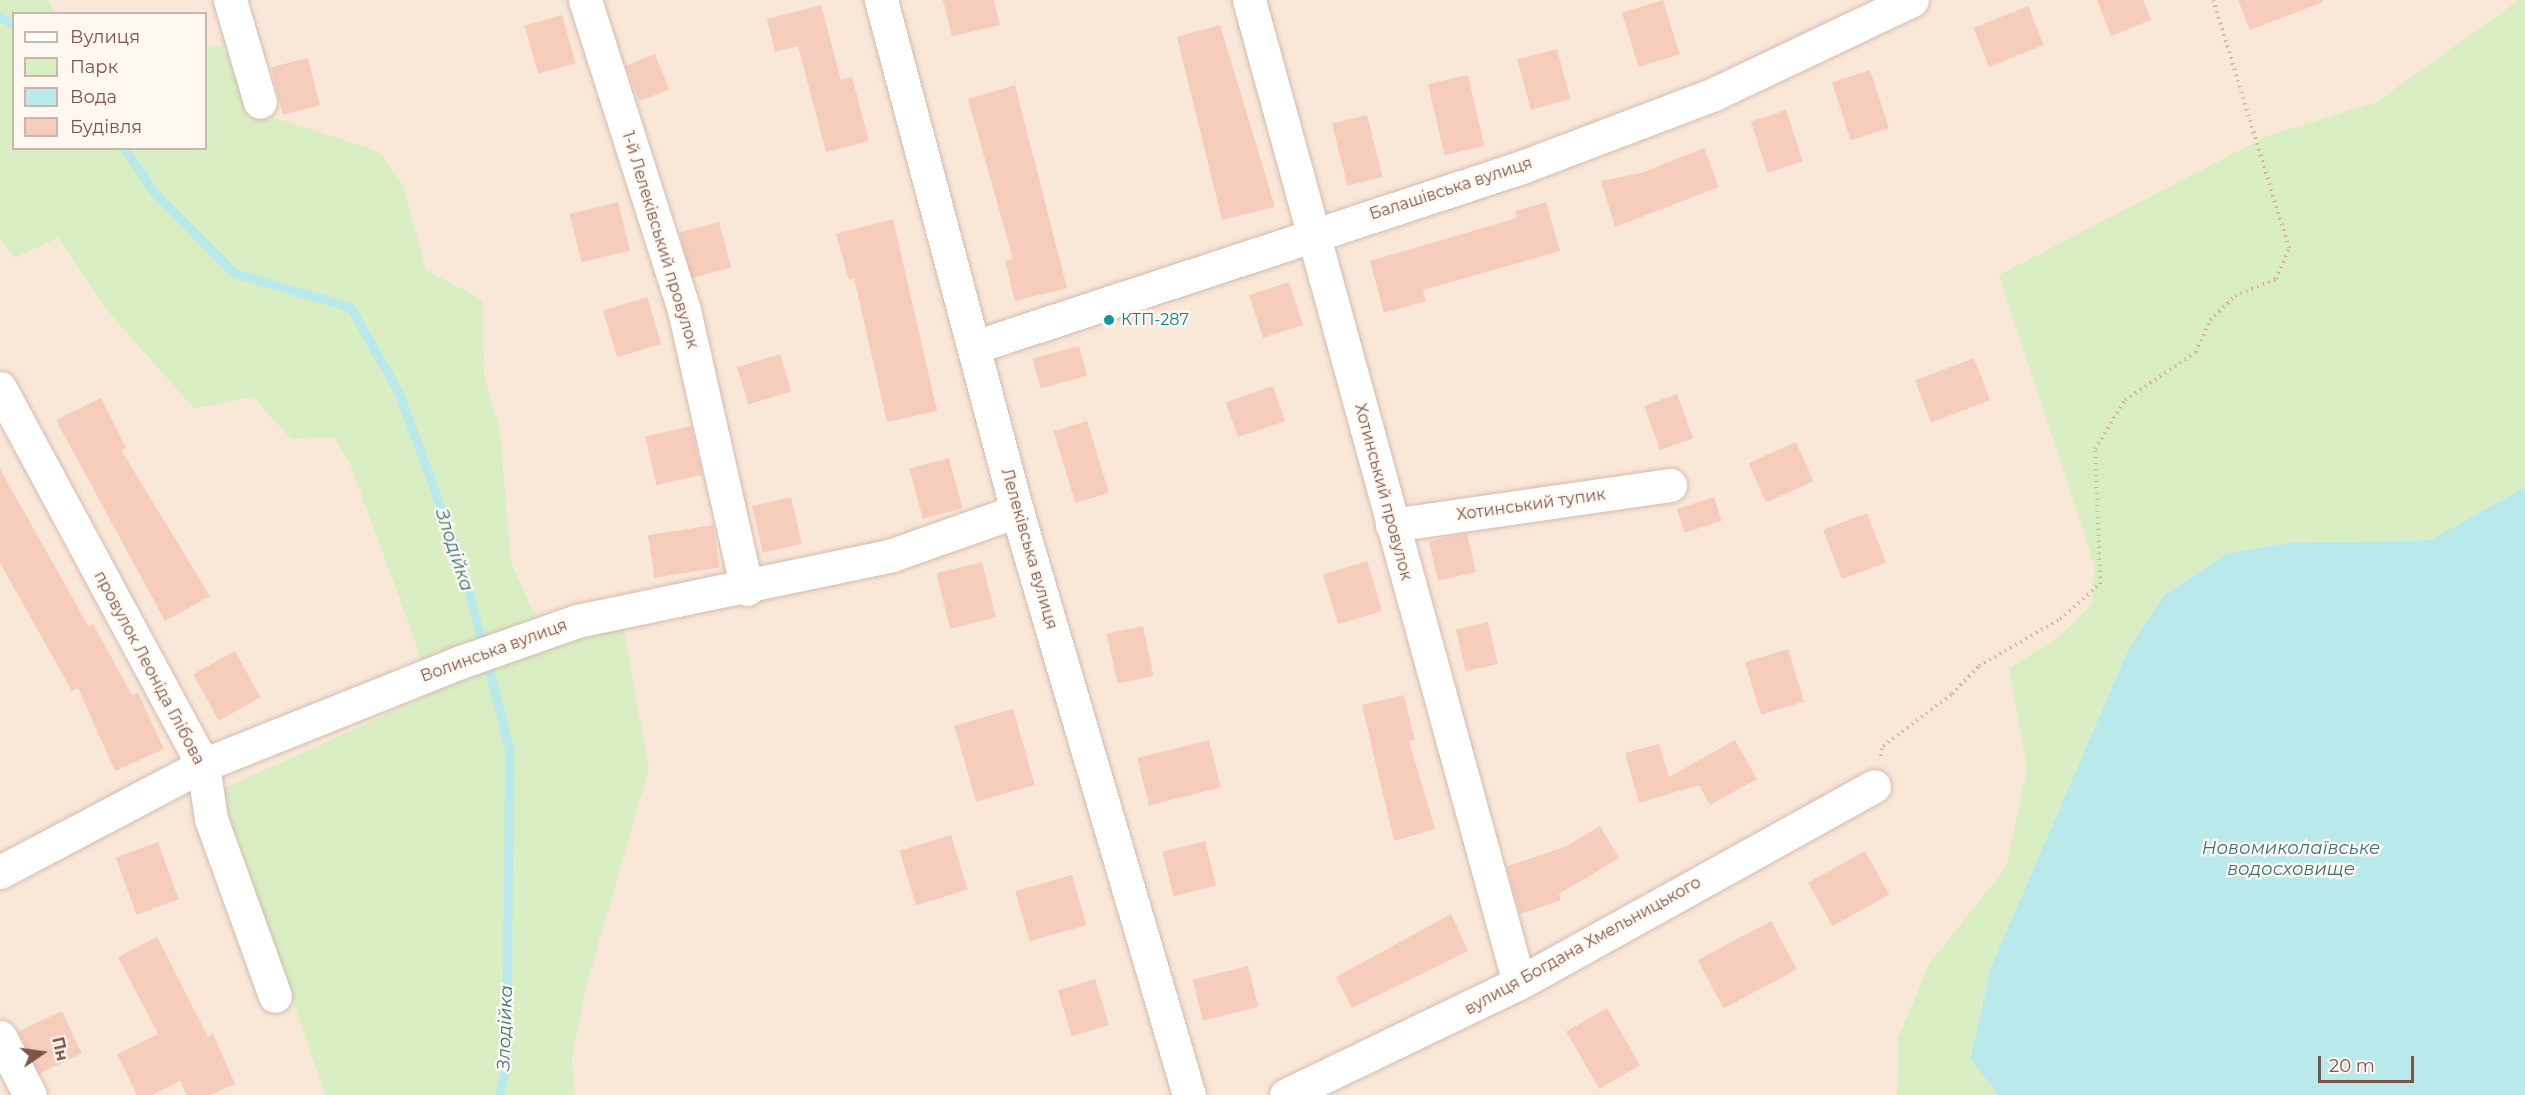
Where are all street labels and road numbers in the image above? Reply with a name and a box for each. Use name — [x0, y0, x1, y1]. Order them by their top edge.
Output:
street label: 1-й Лелеківський провулок — [618, 129, 702, 351]
street label: Балашівська вулиця — [1367, 154, 1535, 224]
street label: Хотинський провулок — [1350, 401, 1416, 583]
street label: Лелеківська вулиця — [997, 466, 1061, 632]
street label: Хотинський тупик — [1455, 485, 1607, 525]
street label: провулок Леоніда Глібова — [90, 568, 208, 768]
street label: Волинська вулиця — [418, 616, 570, 686]
street label: вулиця Богдана Хмельницького — [1461, 873, 1705, 1019]

